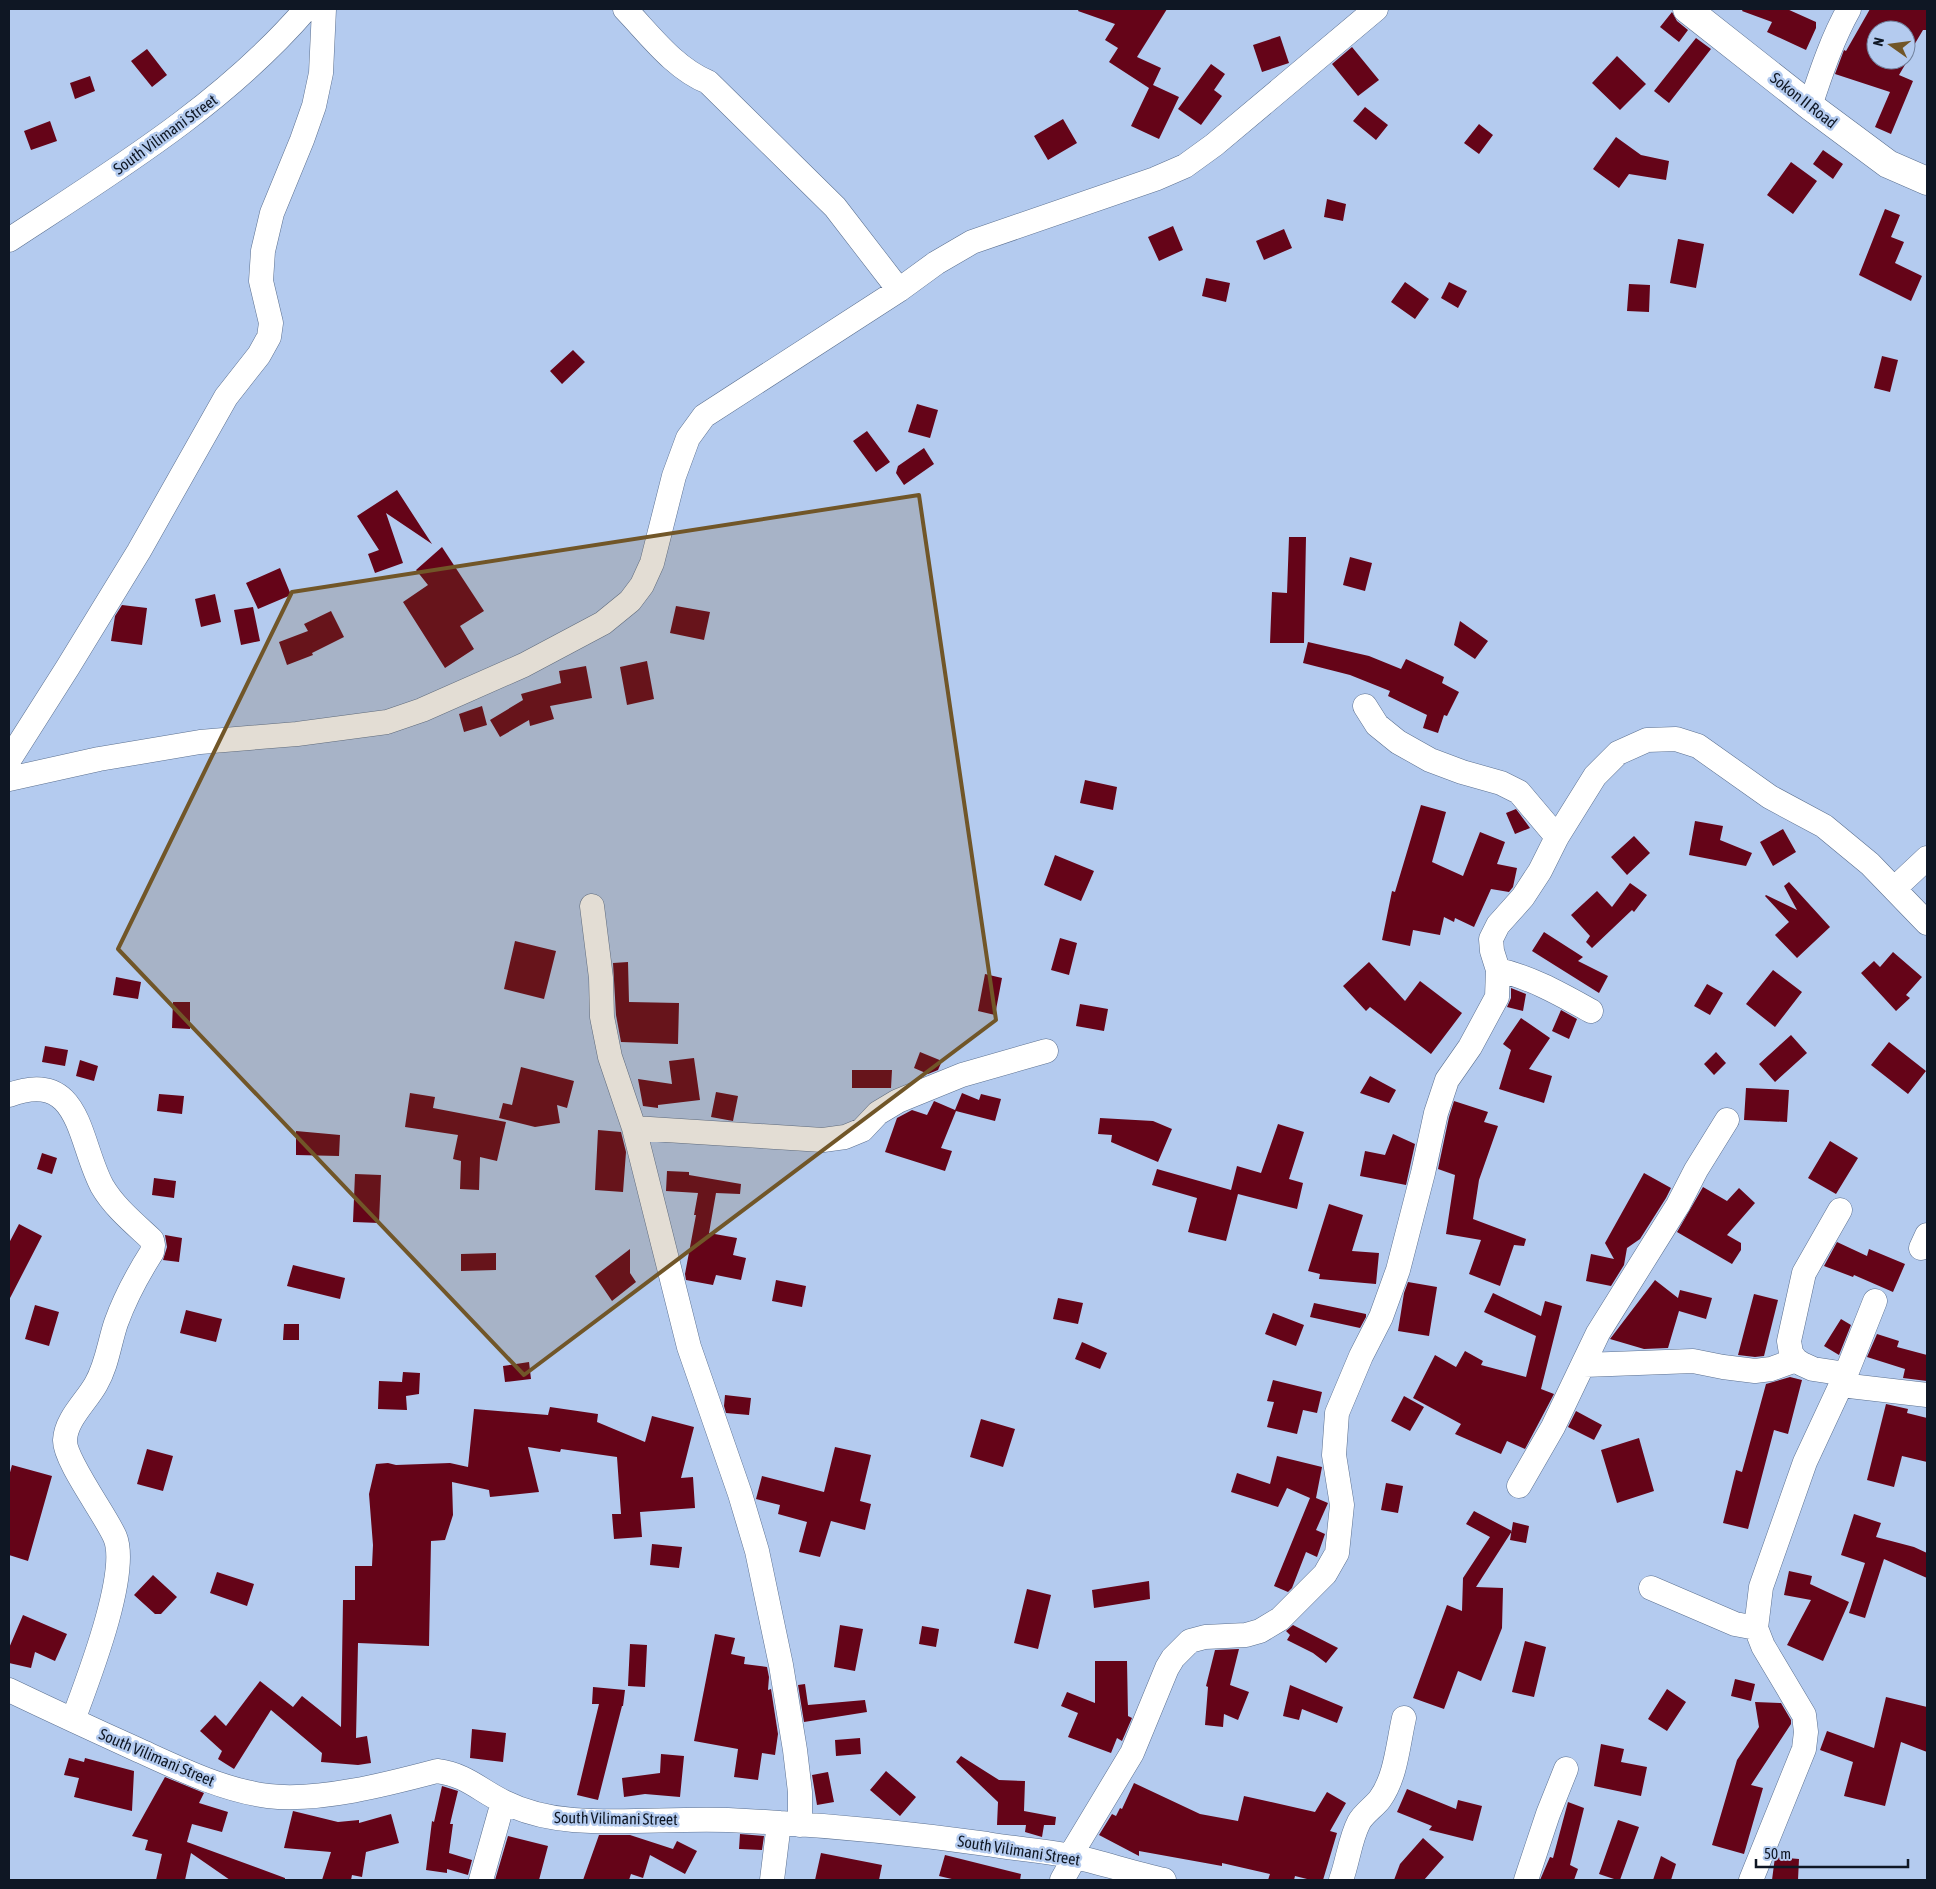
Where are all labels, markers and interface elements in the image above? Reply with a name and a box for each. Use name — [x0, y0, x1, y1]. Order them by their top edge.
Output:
north arrow — [1866, 20, 1916, 70]
text: N — [1870, 36, 1887, 48]
street label: Sokon II Road — [1767, 68, 1841, 132]
street label: South Vilimani Street — [110, 90, 221, 178]
street label: South Vilimani Street — [97, 1725, 218, 1790]
street label: South Vilimani Street — [554, 1808, 678, 1828]
street label: South Vilimani Street — [957, 1831, 1082, 1869]
scale bar — [1756, 1836, 1908, 1868]
text: 50 m — [1764, 1845, 1791, 1862]

